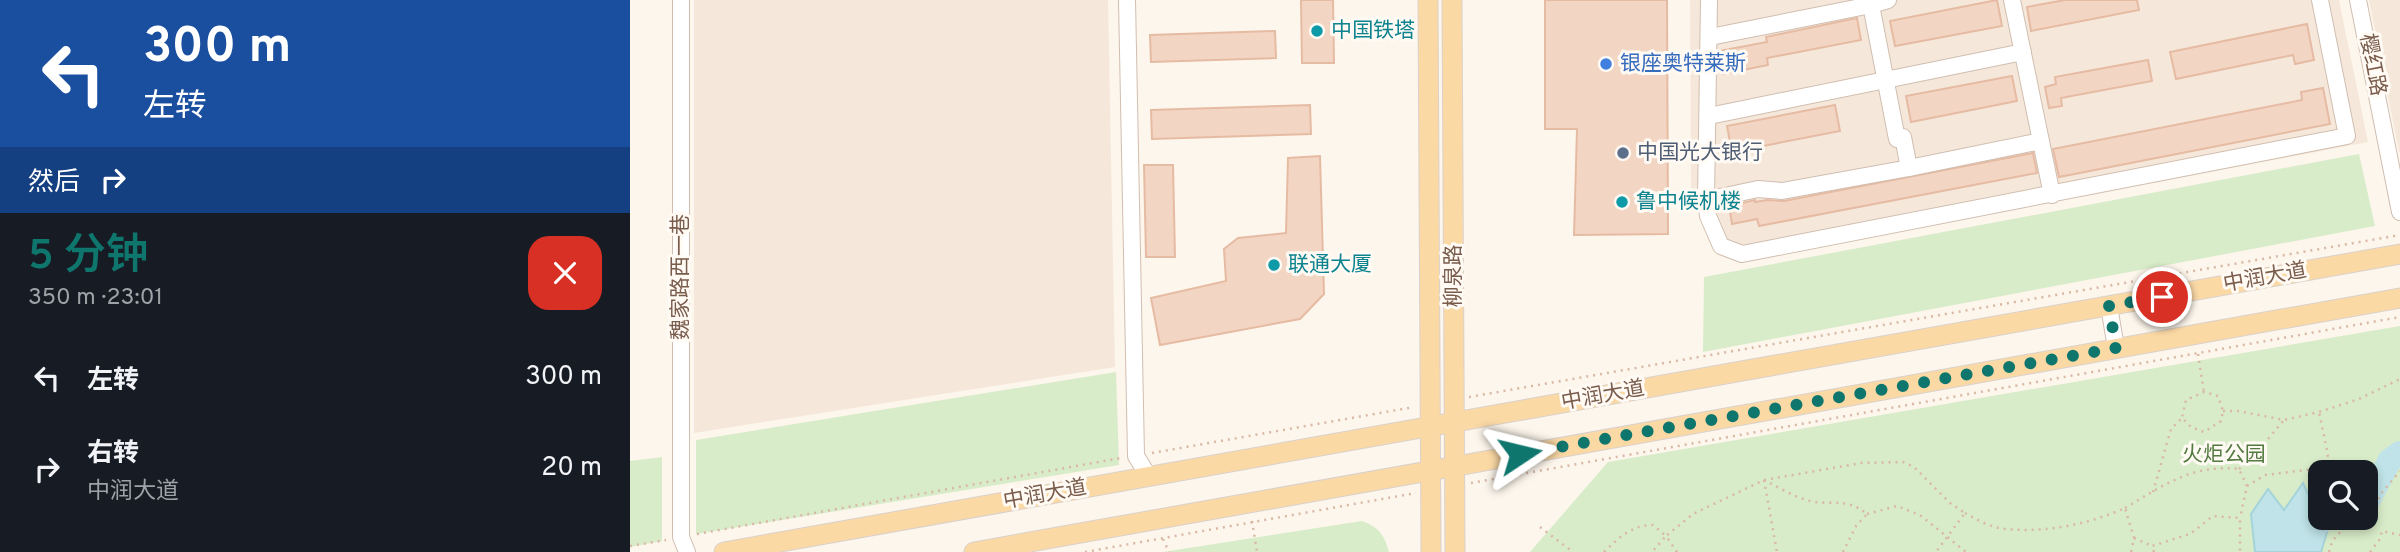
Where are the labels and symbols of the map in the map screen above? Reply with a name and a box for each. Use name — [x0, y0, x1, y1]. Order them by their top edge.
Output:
place label: 中国铁塔 — [1331, 18, 1415, 45]
marker: 中国铁塔 — [1309, 23, 1325, 39]
street label: 樱红路 — [2353, 32, 2391, 98]
place label: 银座奥特莱斯 — [1620, 51, 1746, 78]
marker: 银座奥特莱斯 — [1598, 56, 1614, 72]
place label: 中国光大银行 — [1637, 140, 1763, 167]
marker: 中国光大银行 — [1615, 145, 1631, 161]
place label: 鲁中候机楼 — [1636, 189, 1741, 216]
marker: 鲁中候机楼 — [1614, 194, 1630, 210]
street label: 魏家路西一巷 — [668, 214, 695, 340]
street label: 柳泉路 — [1441, 245, 1468, 308]
place label: 联通大厦 — [1288, 252, 1372, 279]
marker: 联通大厦 — [1266, 257, 1282, 273]
street label: 中润大道 — [2221, 257, 2309, 299]
pin — [2132, 267, 2192, 327]
street label: 中润大道 — [1559, 375, 1647, 417]
position arrow — [1483, 417, 1557, 491]
park label: 火炬公园 — [2182, 442, 2266, 469]
street label: 中润大道 — [1001, 474, 1089, 516]

